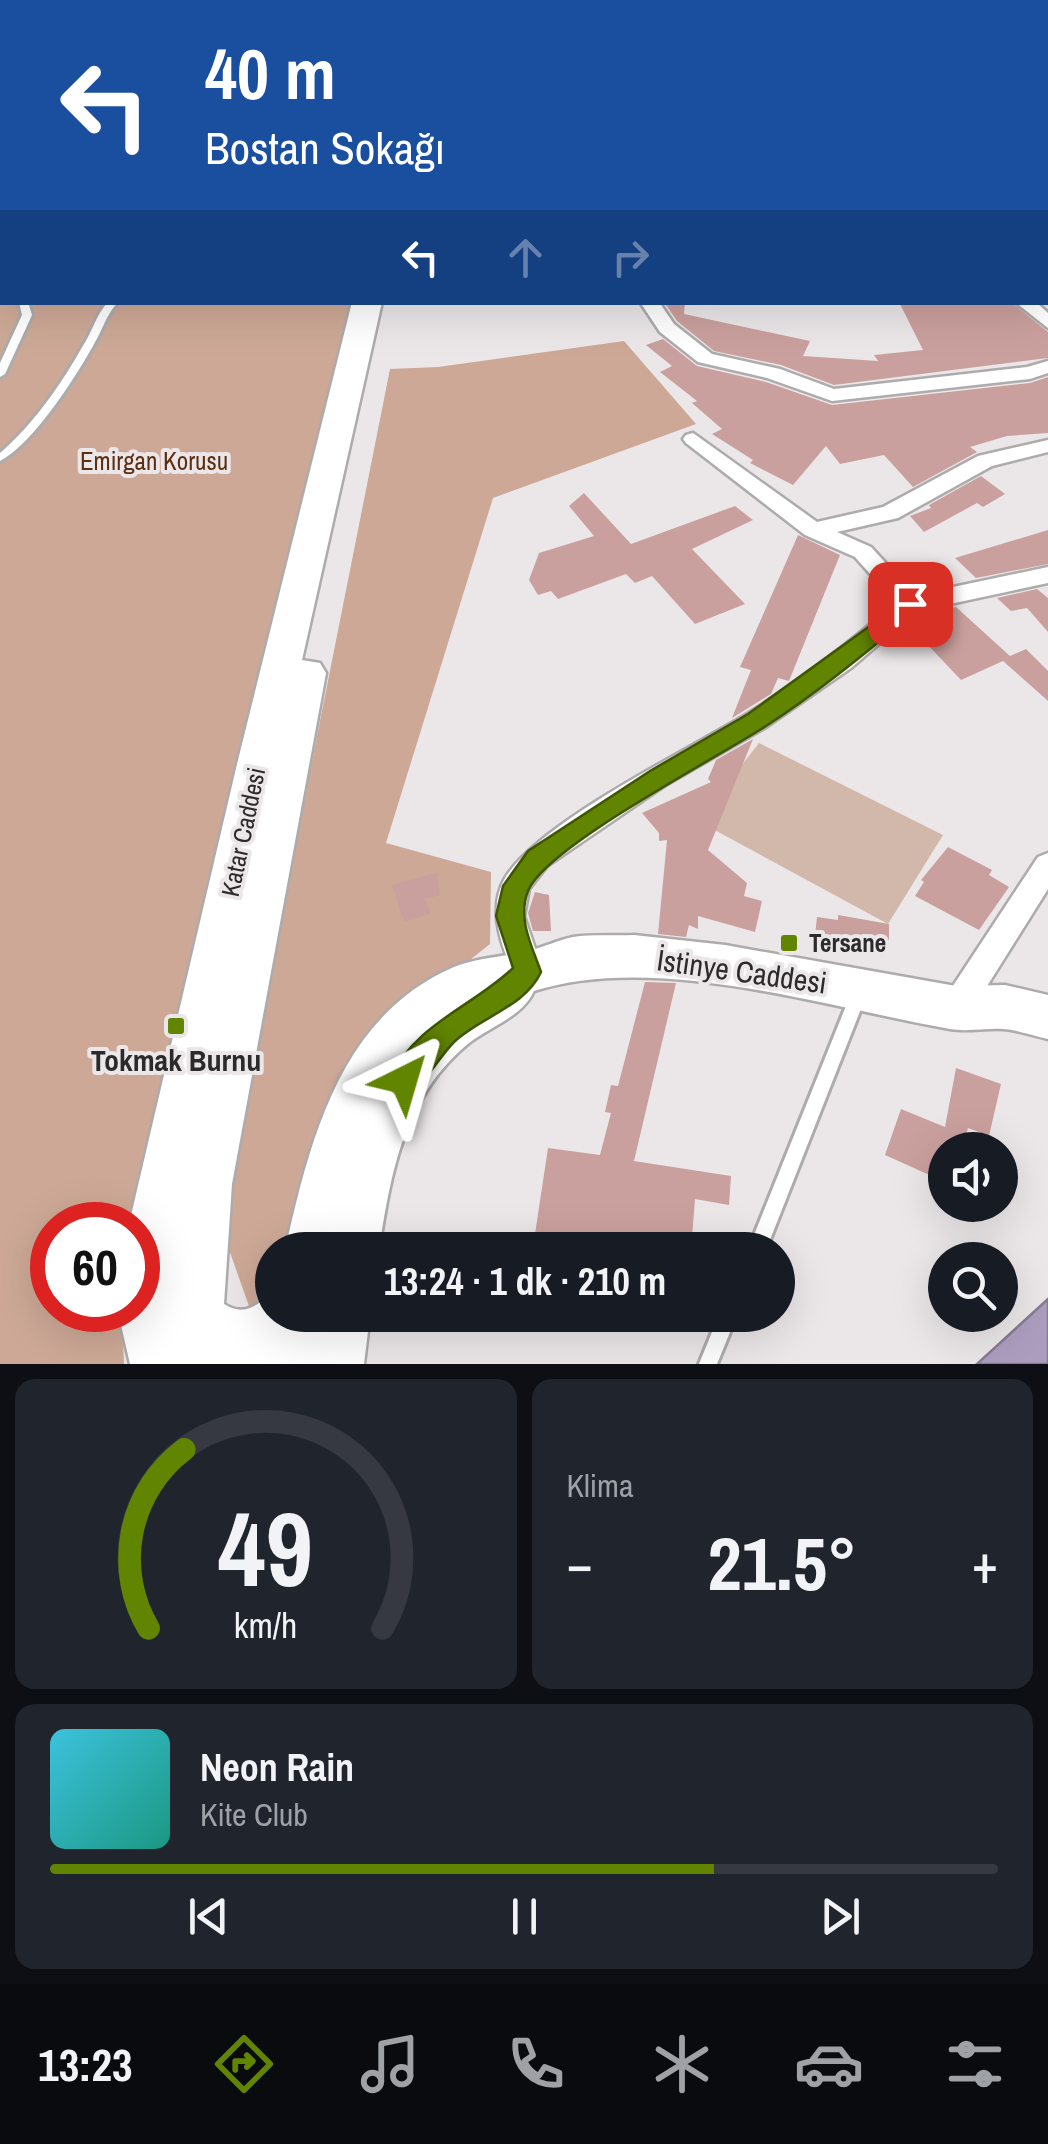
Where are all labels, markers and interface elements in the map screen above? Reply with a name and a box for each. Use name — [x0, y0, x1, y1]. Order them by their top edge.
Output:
text: 40 m — [205, 27, 336, 121]
icon: left — [40, 40, 170, 170]
text: Bostan Sokağı — [205, 117, 445, 178]
icon: left — [393, 230, 448, 285]
icon: ahead — [498, 230, 553, 285]
icon: right — [603, 230, 658, 285]
park label: Emirgan Korusu — [80, 444, 228, 478]
pin — [868, 562, 953, 647]
icon: arrive — [883, 577, 938, 632]
street label: Katar Caddesi — [213, 764, 273, 900]
place label: Tersane — [809, 926, 886, 960]
marker: Tersane — [778, 932, 800, 954]
street label: İstinye Caddesi — [655, 939, 829, 1003]
marker: Tokmak Burnu — [165, 1015, 187, 1037]
position arrow — [352, 1028, 456, 1132]
place label: Tokmak Burnu — [91, 1040, 261, 1080]
map controls — [928, 1132, 1018, 1332]
button: sound — [928, 1132, 1018, 1222]
speed limit sign: 60 — [30, 1202, 160, 1332]
button: search — [928, 1242, 1018, 1332]
text: 13:24 · 1 dk · 210 m — [384, 1256, 666, 1307]
text: Klima — [567, 1464, 634, 1507]
text: 49 — [218, 1478, 313, 1618]
text: 21.5° — [707, 1512, 857, 1613]
text: − — [567, 1526, 593, 1600]
text: + — [972, 1526, 998, 1600]
text: km/h — [234, 1601, 298, 1649]
text: Neon Rain — [200, 1742, 354, 1793]
text: Kite Club — [200, 1793, 308, 1836]
icon: previous — [181, 1889, 236, 1944]
icon: pause — [497, 1889, 552, 1944]
icon: next — [813, 1889, 868, 1944]
icon: directions — [209, 2029, 279, 2099]
icon: music — [355, 2029, 425, 2099]
icon: phone — [501, 2029, 571, 2099]
icon: climate — [647, 2029, 717, 2099]
icon: car — [794, 2029, 864, 2099]
icon: filters — [940, 2029, 1010, 2099]
text: 13:23 — [38, 2034, 132, 2095]

